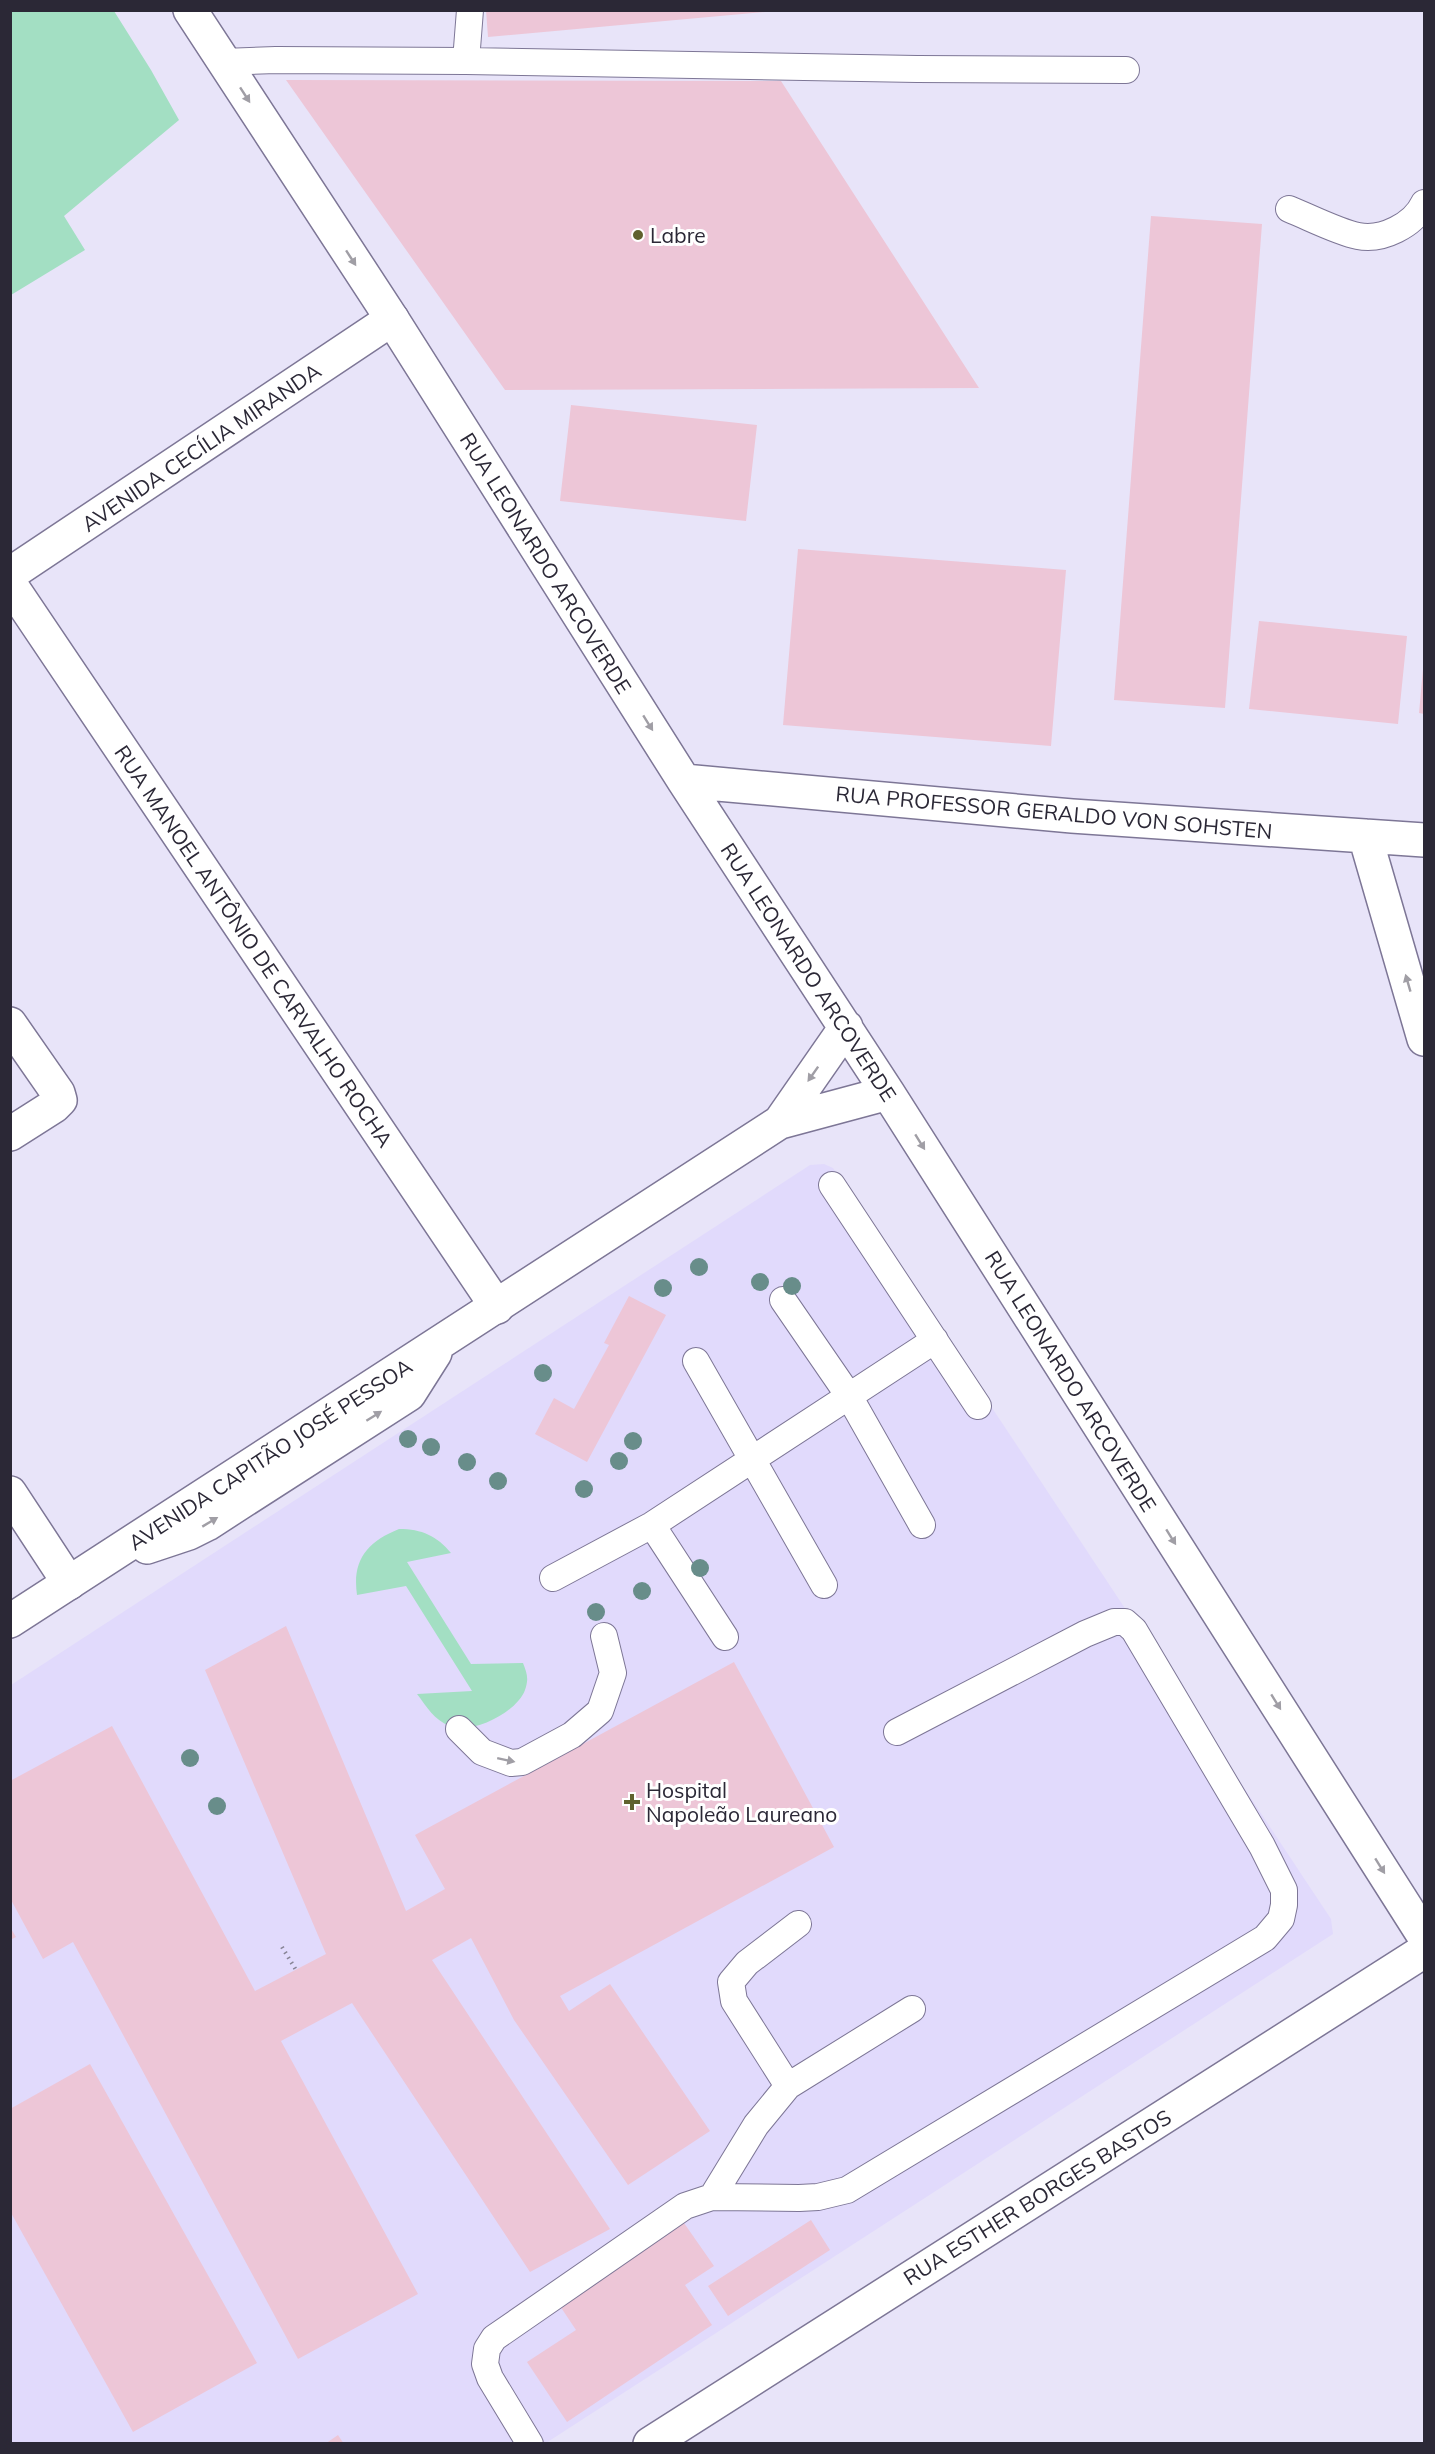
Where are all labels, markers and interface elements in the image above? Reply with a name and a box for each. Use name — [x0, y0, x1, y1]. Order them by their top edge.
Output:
one-way arrow — [239, 86, 250, 103]
place label: Labre — [650, 222, 706, 248]
marker: Labre — [631, 228, 645, 242]
one-way arrow — [345, 250, 356, 266]
street label: AVENIDA CECÍLIA MIRANDA — [77, 357, 326, 537]
street label: RUA LEONARDO ARCOVERDE — [455, 428, 637, 698]
one-way arrow — [642, 715, 653, 732]
street label: RUA MANOEL ANTÔNIO DE CARVALHO ROCHA — [109, 740, 399, 1152]
street label: RUA PROFESSOR GERALDO VON SOHSTEN — [835, 780, 1273, 844]
street label: RUA LEONARDO ARCOVERDE — [716, 838, 902, 1106]
one-way arrow — [1403, 974, 1412, 992]
one-way arrow — [807, 1066, 818, 1083]
one-way arrow — [914, 1134, 925, 1151]
street label: RUA LEONARDO ARCOVERDE — [980, 1246, 1162, 1516]
street label: AVENIDA CAPITÃO JOSÉ PESSOA — [123, 1352, 417, 1555]
one-way arrow — [366, 1410, 382, 1421]
one-way arrow — [202, 1516, 218, 1527]
one-way arrow — [1165, 1529, 1176, 1545]
one-way arrow — [1270, 1694, 1281, 1710]
one-way arrow — [497, 1756, 515, 1766]
place label: Hospital Napoleão Laureano — [646, 1777, 837, 1827]
marker: Hospital Napoleão Laureano — [623, 1793, 641, 1811]
one-way arrow — [1375, 1858, 1386, 1874]
street label: RUA ESTHER BORGES BASTOS — [898, 2104, 1176, 2290]

